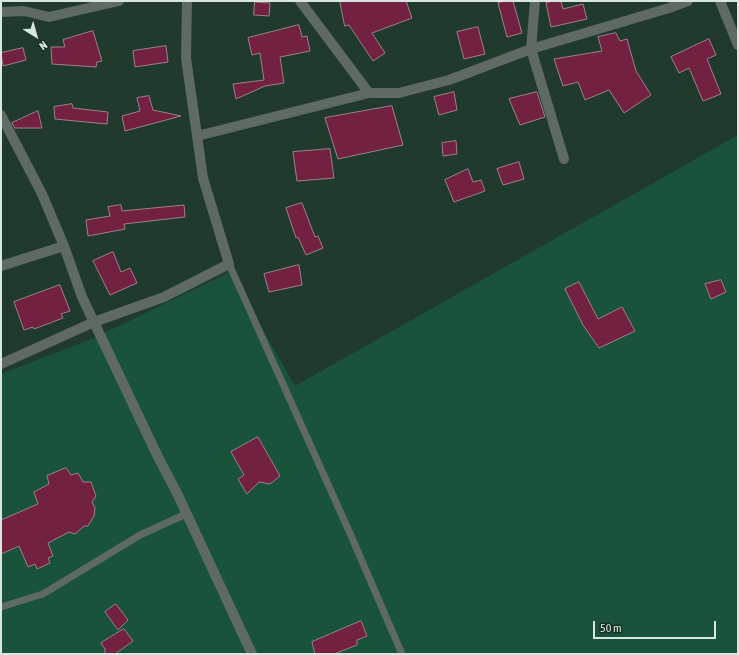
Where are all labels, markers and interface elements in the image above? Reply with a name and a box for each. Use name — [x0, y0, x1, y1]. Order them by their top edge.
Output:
north arrow — [16, 16, 56, 56]
text: N — [37, 39, 49, 52]
scale bar — [595, 613, 718, 639]
text: 50 m — [600, 621, 622, 635]

